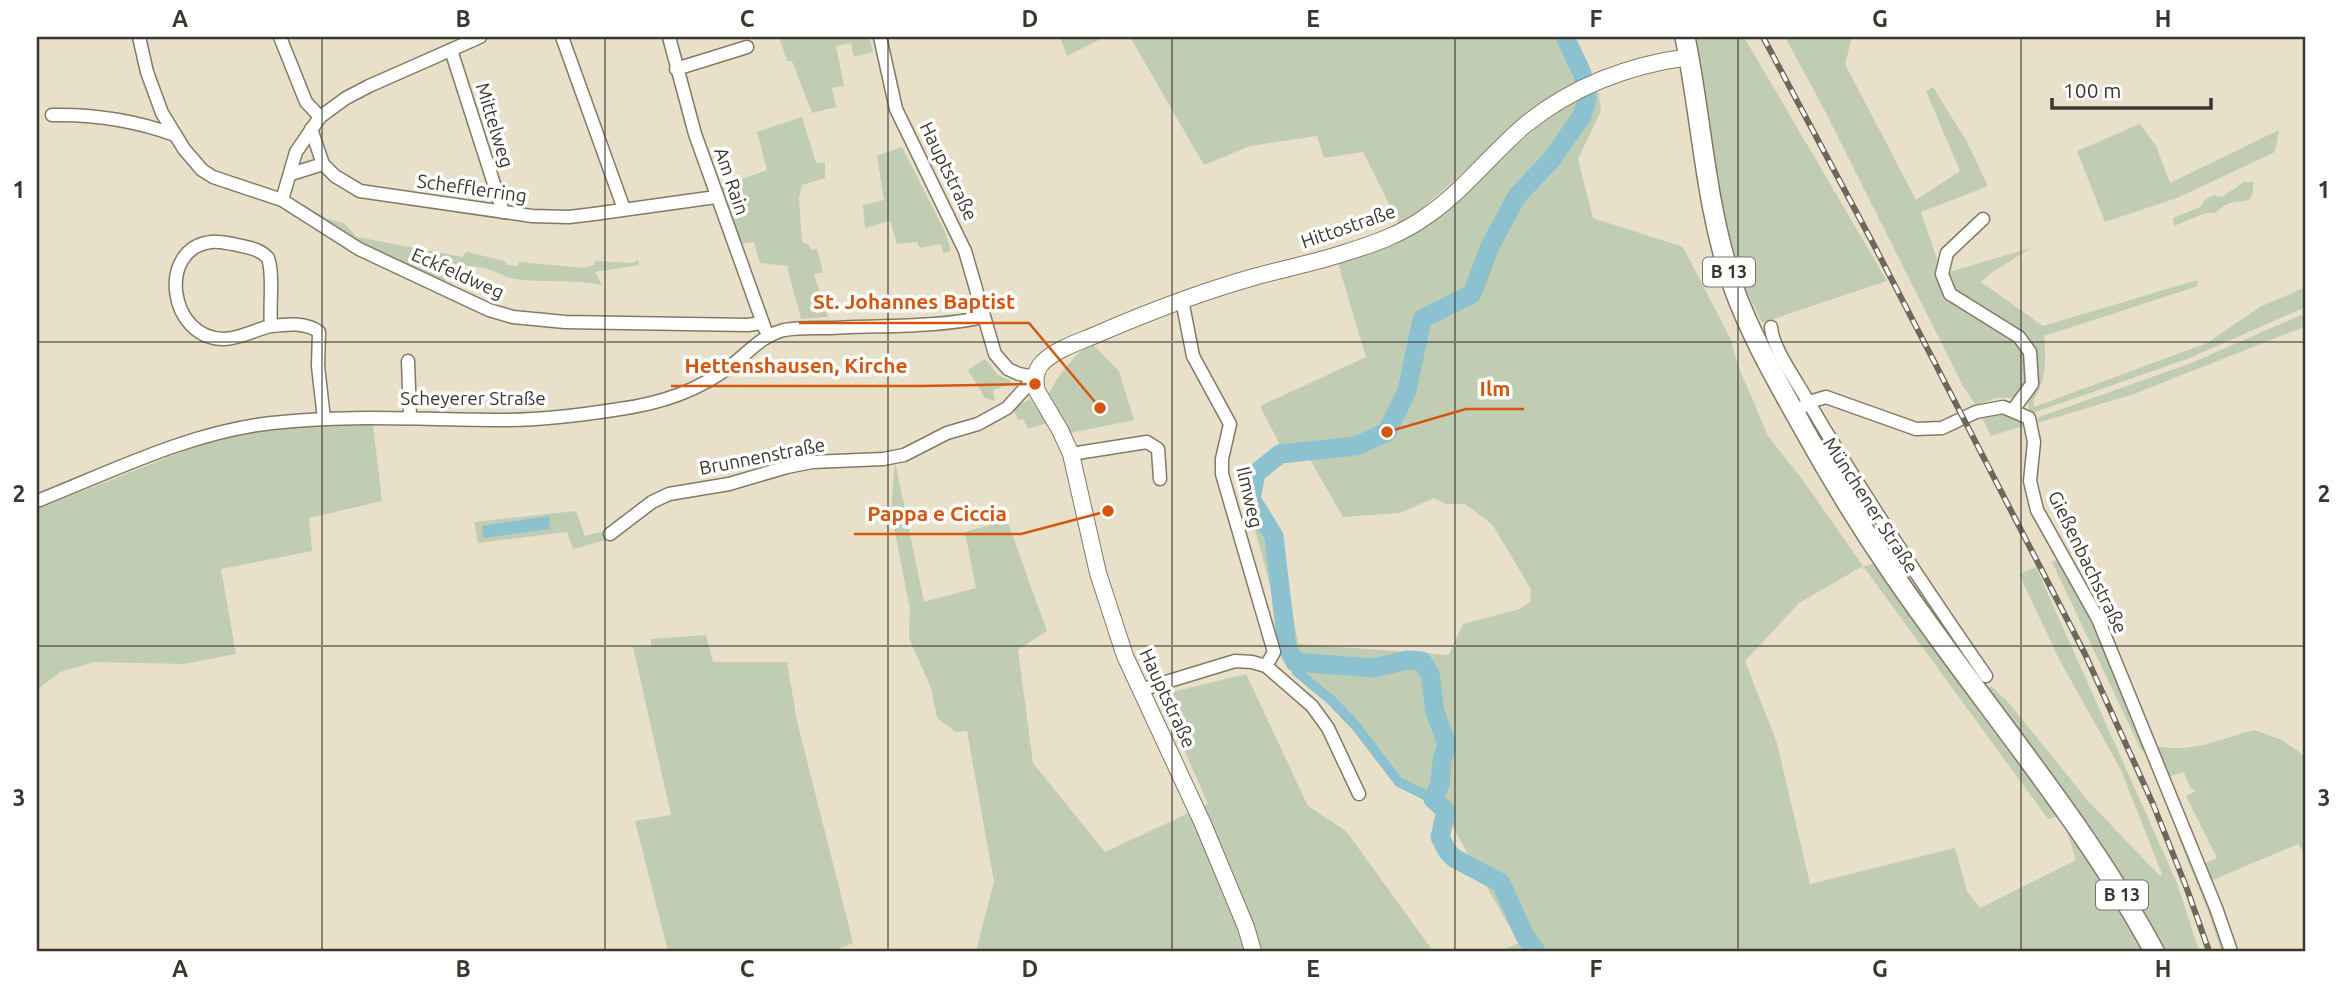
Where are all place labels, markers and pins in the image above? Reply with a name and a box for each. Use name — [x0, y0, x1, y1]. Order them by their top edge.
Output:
callout: St. Johannes Baptist — [799, 281, 1029, 323]
callout: Hettenshausen, Kirche — [671, 344, 922, 386]
callout: Ilm — [1466, 367, 1524, 409]
callout: Pappa e Ciccia — [854, 492, 1021, 534]

